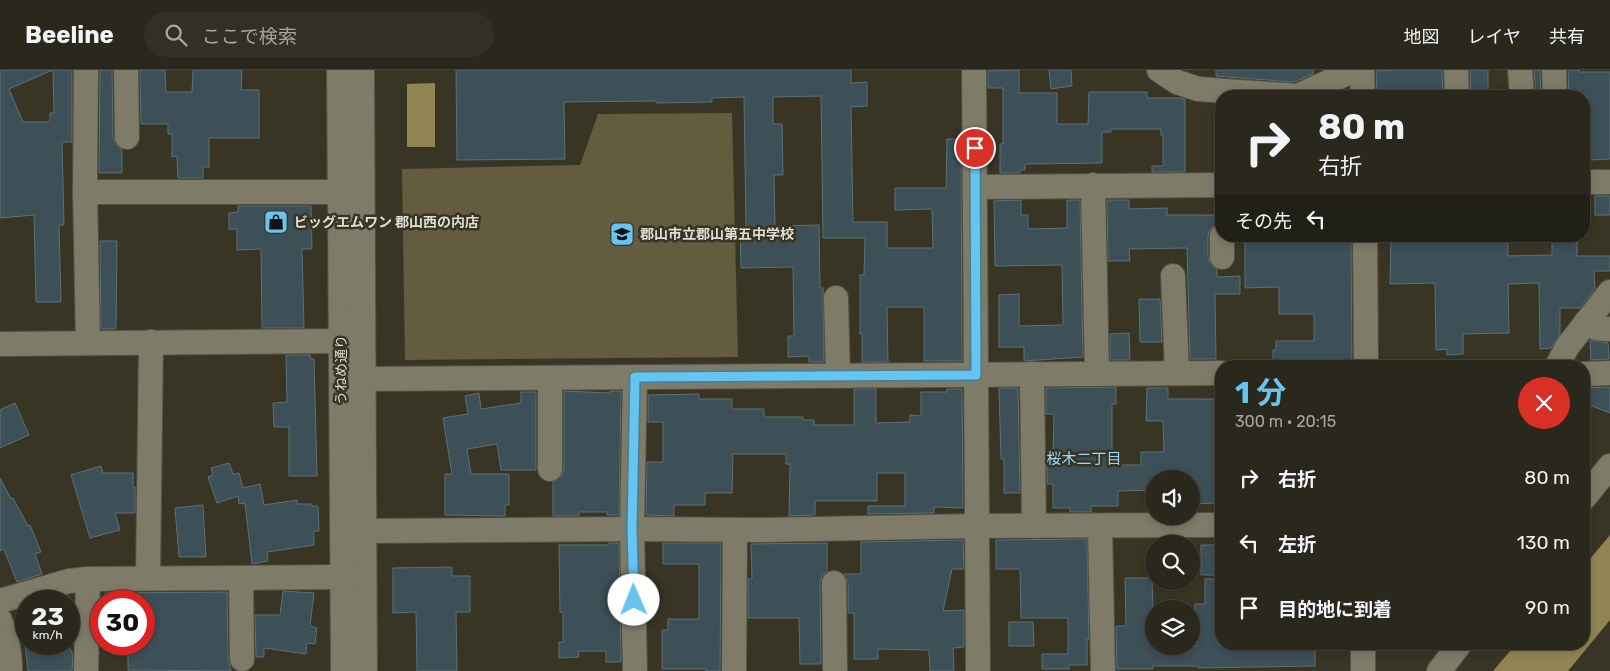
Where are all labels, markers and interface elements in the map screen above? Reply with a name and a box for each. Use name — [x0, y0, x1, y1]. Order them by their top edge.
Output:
search box — [144, 12, 494, 57]
text: Beeline — [25, 21, 114, 49]
icon: search — [162, 21, 190, 49]
text: ここで検索 — [202, 25, 297, 48]
text: 地図 — [1404, 26, 1440, 48]
text: レイヤ — [1468, 26, 1521, 48]
text: 共有 — [1549, 26, 1585, 48]
text: 80 m — [1318, 106, 1405, 148]
icon: right — [1235, 110, 1300, 175]
pin — [954, 127, 996, 169]
icon: arrive — [961, 134, 989, 162]
text: 右折 — [1318, 153, 1362, 180]
icon: left — [1302, 205, 1330, 233]
shop icon: ビッグエムワン 郡山西の内店 — [263, 209, 289, 235]
text: その先 — [1235, 210, 1292, 233]
place label: ビッグエムワン 郡山西の内店 — [294, 214, 479, 231]
school or university icon: 郡山市立郡山第五中学校 — [609, 221, 635, 247]
place label: 郡山市立郡山第五中学校 — [640, 226, 794, 243]
street label: うねめ通り — [333, 335, 350, 405]
text: 1 分 — [1235, 375, 1286, 411]
button: close — [1518, 377, 1570, 429]
text: 300 m · 20:15 — [1235, 412, 1336, 431]
district label: 桜木二丁目 — [1046, 450, 1122, 468]
icon: right — [1235, 464, 1263, 492]
text: 80 m — [1524, 466, 1570, 489]
text: 右折 — [1278, 468, 1316, 491]
map controls — [1145, 470, 1200, 655]
button: sound — [1145, 470, 1200, 525]
icon: left — [1235, 529, 1263, 557]
text: 130 m — [1517, 531, 1570, 554]
text: 左折 — [1278, 533, 1316, 556]
button: search — [1145, 535, 1200, 590]
position arrow — [607, 573, 659, 625]
speed limit sign: 30 — [90, 590, 155, 655]
icon: arrive — [1235, 594, 1263, 622]
text: 90 m — [1525, 596, 1570, 619]
text: 目的地に到着 — [1278, 598, 1392, 621]
button: layers — [1145, 600, 1200, 655]
text: 23 — [31, 602, 64, 631]
text: km/h — [33, 628, 62, 642]

